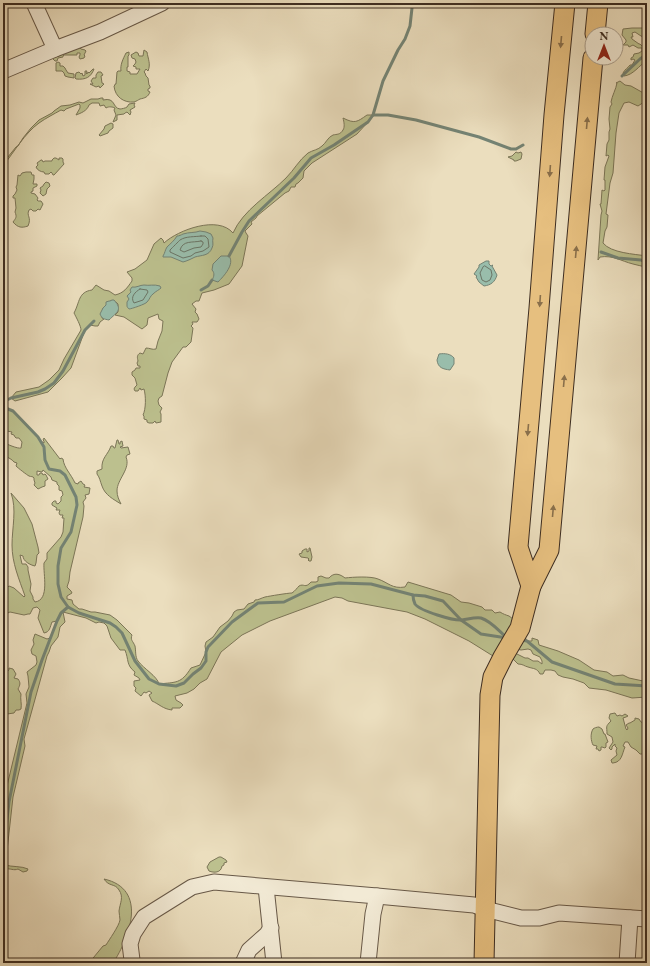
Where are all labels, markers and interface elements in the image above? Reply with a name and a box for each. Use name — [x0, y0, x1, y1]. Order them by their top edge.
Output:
north arrow — [584, 26, 624, 66]
text: N — [600, 29, 609, 43]
one-way arrow — [558, 36, 565, 48]
one-way arrow — [584, 116, 591, 129]
one-way arrow — [547, 165, 553, 177]
one-way arrow — [572, 246, 579, 258]
one-way arrow — [536, 295, 543, 307]
one-way arrow — [561, 375, 568, 388]
one-way arrow — [525, 424, 532, 436]
one-way arrow — [549, 505, 556, 517]

